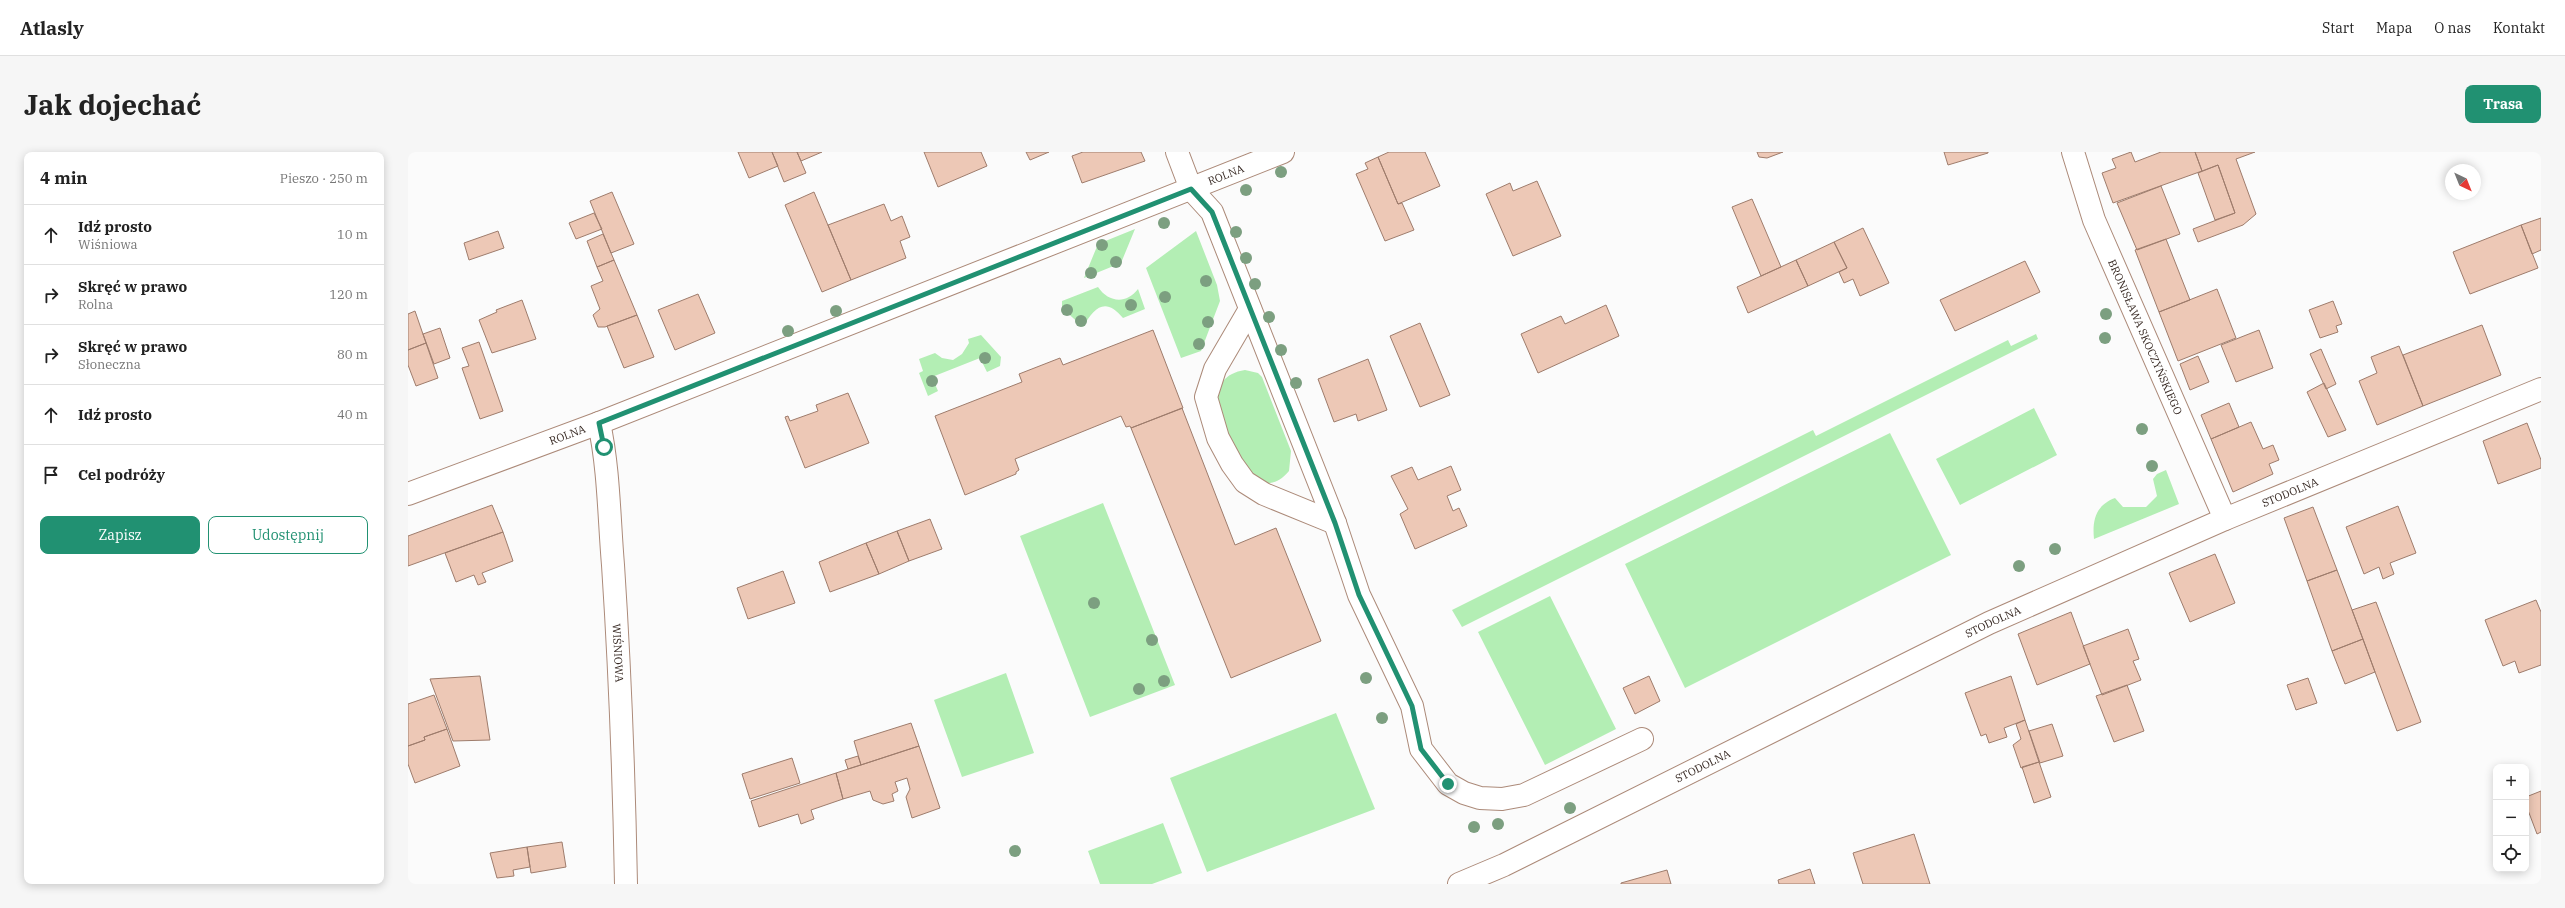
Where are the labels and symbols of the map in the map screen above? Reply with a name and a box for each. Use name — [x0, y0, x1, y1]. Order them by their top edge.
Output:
street label: ROLNA — [1206, 161, 1246, 188]
north arrow — [2445, 164, 2481, 200]
street label: BRONISŁAWA SKOCZYŃSKIEGO — [2105, 257, 2186, 417]
street label: ROLNA — [547, 421, 588, 448]
route start — [595, 438, 613, 456]
street label: STODOLNA — [2260, 474, 2321, 510]
street label: STODOLNA — [1963, 603, 2023, 641]
street label: WIŚNIOWA — [610, 623, 627, 683]
street label: STODOLNA — [1673, 746, 1733, 785]
route end — [1439, 775, 1457, 793]

